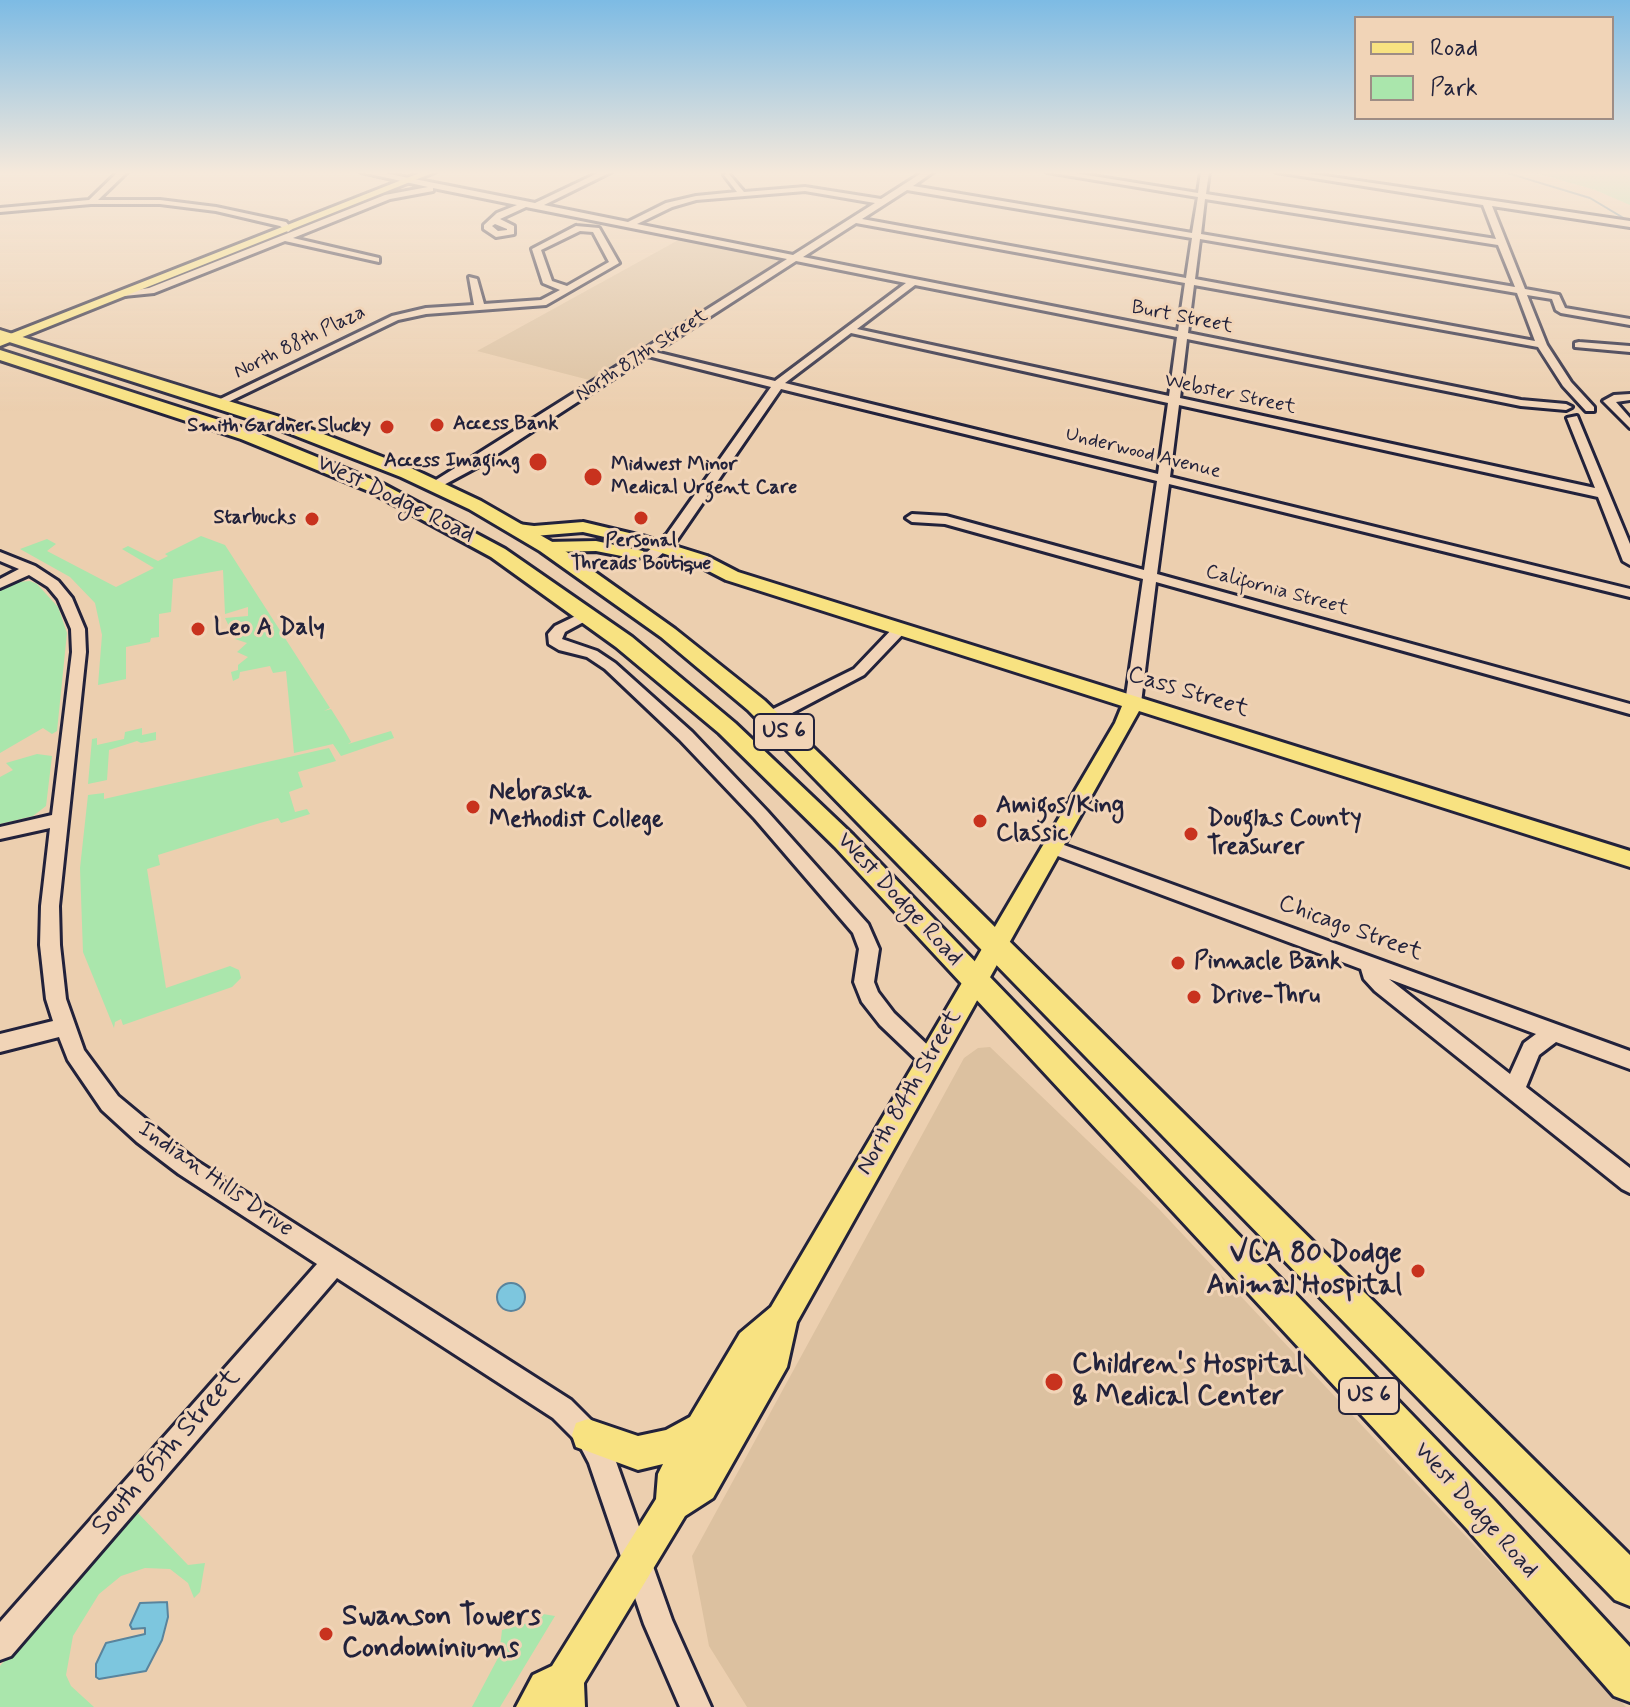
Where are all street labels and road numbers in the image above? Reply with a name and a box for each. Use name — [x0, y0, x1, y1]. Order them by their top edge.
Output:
street label: Burt Street — [1129, 296, 1235, 340]
street label: North 88th Plaza — [230, 301, 370, 385]
street label: North 87th Street — [571, 304, 713, 408]
street label: Webster Street — [1162, 369, 1298, 421]
street label: Underwood Avenue — [1063, 423, 1223, 485]
street label: West Dodge Road — [311, 449, 479, 551]
street label: California Street — [1203, 560, 1351, 622]
street label: Cass Street — [1124, 661, 1252, 725]
road number: US 6 — [754, 714, 814, 750]
street label: West Dodge Road — [830, 827, 968, 973]
street label: Chicago Street — [1274, 890, 1426, 968]
street label: North 84th Street — [851, 1005, 969, 1181]
street label: Indian Hills Drive — [132, 1116, 298, 1244]
street label: South 85th Street — [85, 1363, 249, 1543]
road number: US 6 — [1339, 1378, 1399, 1414]
street label: West Dodge Road — [1407, 1437, 1543, 1585]

